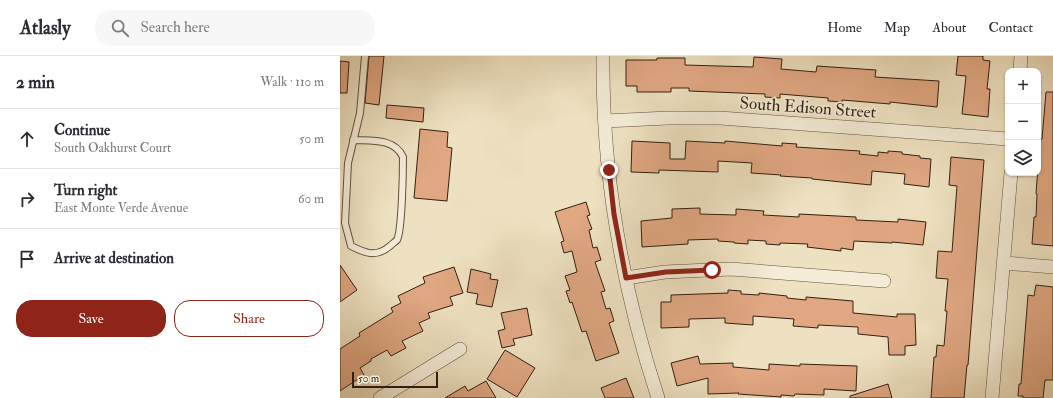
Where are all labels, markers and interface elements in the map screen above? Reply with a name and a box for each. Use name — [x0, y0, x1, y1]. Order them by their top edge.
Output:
search box — [95, 10, 375, 46]
text: Atlasly — [20, 16, 71, 40]
icon: search — [109, 17, 131, 39]
text: Search here — [141, 18, 210, 37]
text: Home — [827, 19, 862, 36]
text: Map — [884, 19, 910, 36]
text: About — [932, 19, 966, 36]
text: Contact — [988, 19, 1033, 36]
map controls — [1005, 68, 1041, 176]
button: + — [1005, 68, 1041, 104]
text: 2 min — [16, 72, 55, 93]
text: Walk · 110 m — [260, 74, 324, 90]
street label: South Edison Street — [739, 92, 877, 123]
button: − — [1005, 104, 1041, 140]
text: Continue — [54, 121, 110, 140]
icon: ahead — [16, 128, 38, 150]
text: 50 m — [299, 131, 324, 147]
text: South Oakhurst Court — [54, 140, 171, 156]
button: layers — [1005, 140, 1041, 176]
route end — [600, 161, 618, 179]
text: Turn right — [54, 181, 117, 200]
icon: right — [16, 188, 38, 210]
text: 60 m — [298, 191, 324, 207]
text: East Monte Verde Avenue — [54, 200, 188, 216]
icon: arrive — [16, 248, 38, 270]
text: Arrive at destination — [54, 249, 174, 268]
route start — [703, 261, 721, 279]
button: Save — [16, 300, 166, 337]
button: Share — [174, 300, 324, 337]
scale bar — [352, 370, 438, 389]
text: 50 m — [358, 372, 379, 385]

